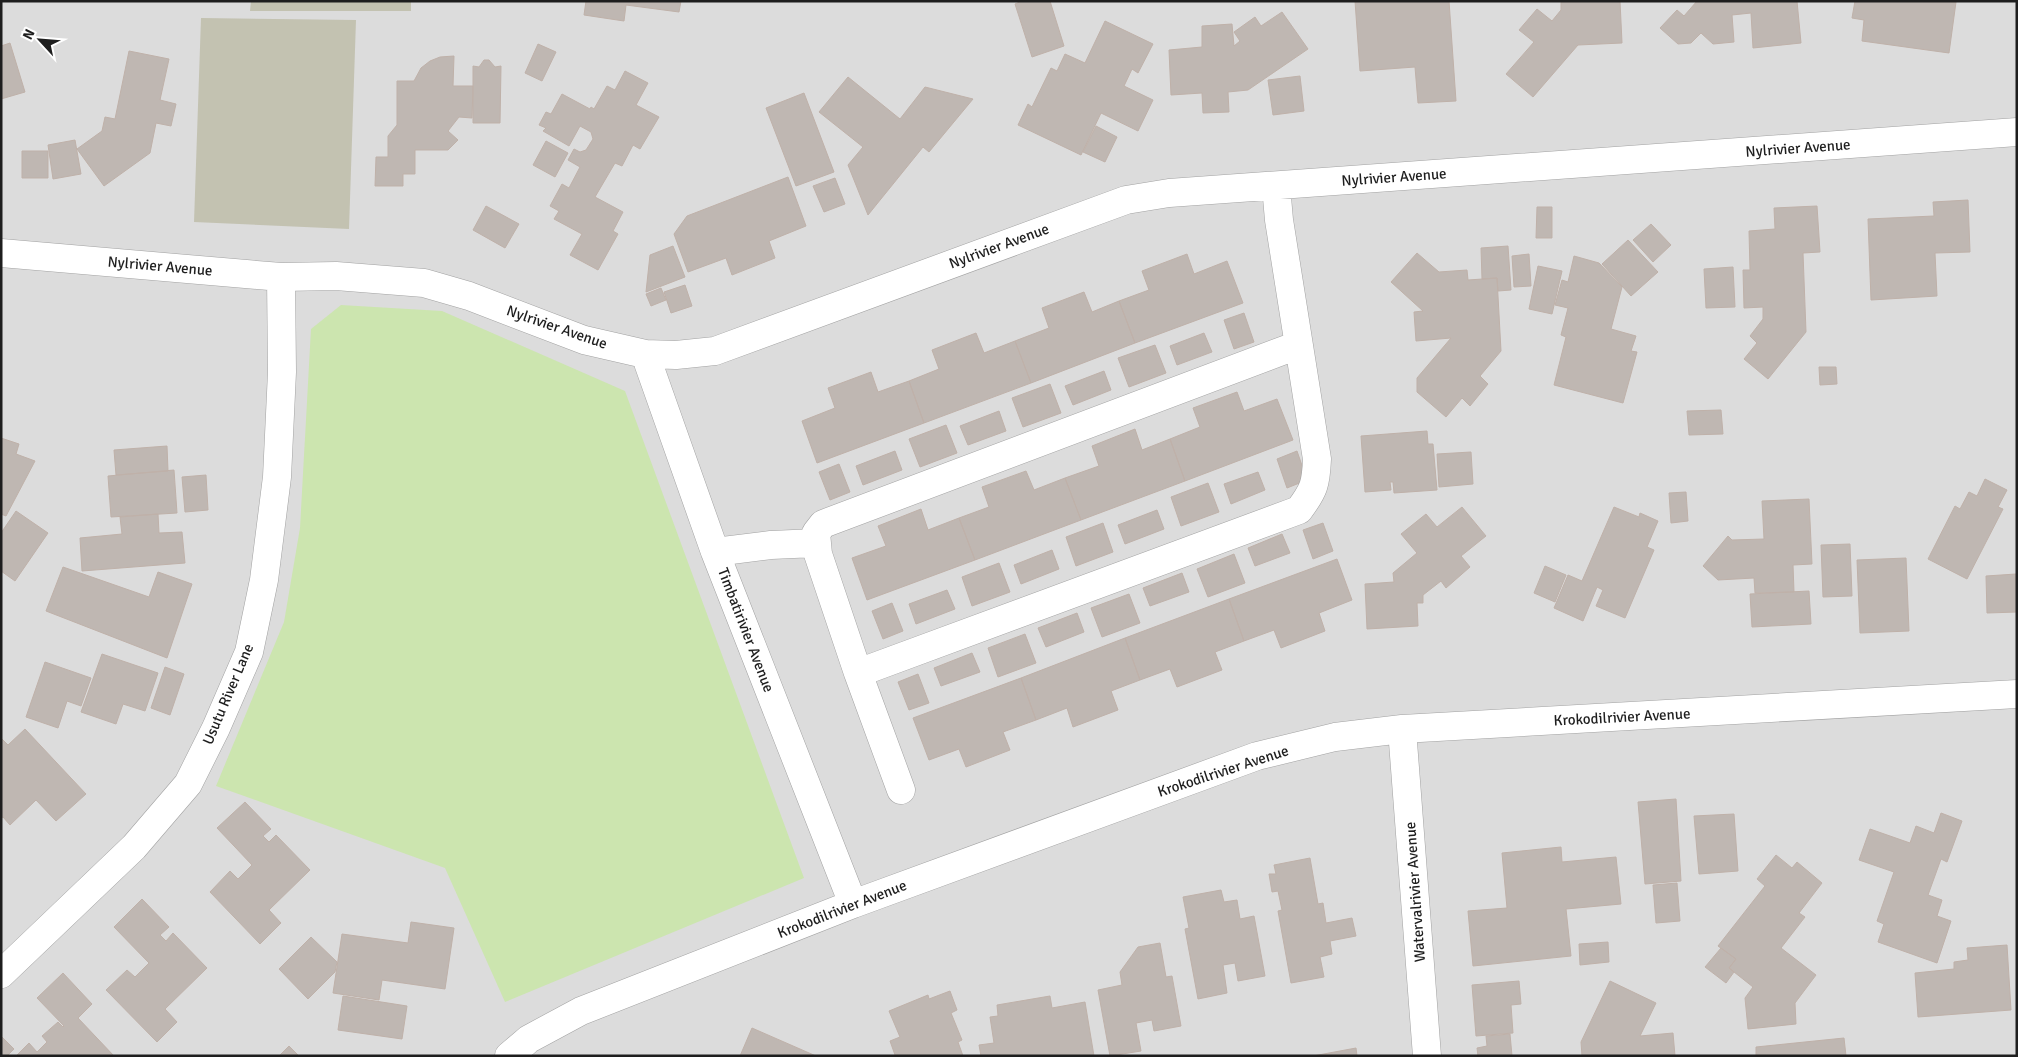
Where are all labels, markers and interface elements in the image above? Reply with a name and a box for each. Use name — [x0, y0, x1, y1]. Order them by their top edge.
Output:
north arrow — [15, 15, 65, 65]
text: N — [19, 26, 39, 43]
street label: Nylrivier Avenue — [1745, 135, 1851, 161]
street label: Nylrivier Avenue — [1341, 164, 1447, 190]
street label: Nylrivier Avenue — [946, 220, 1052, 272]
street label: Nylrivier Avenue — [107, 252, 213, 280]
street label: Nylrivier Avenue — [504, 301, 610, 353]
street label: Timbatirivier Avenue — [714, 565, 778, 695]
street label: Usutu River Lane — [199, 641, 257, 747]
street label: Krokodilrivier Avenue — [1553, 704, 1691, 730]
street label: Krokodilrivier Avenue — [1155, 741, 1291, 801]
street label: Watervalrivier Avenue — [1401, 821, 1429, 963]
street label: Krokodilrivier Avenue — [775, 876, 909, 942]

